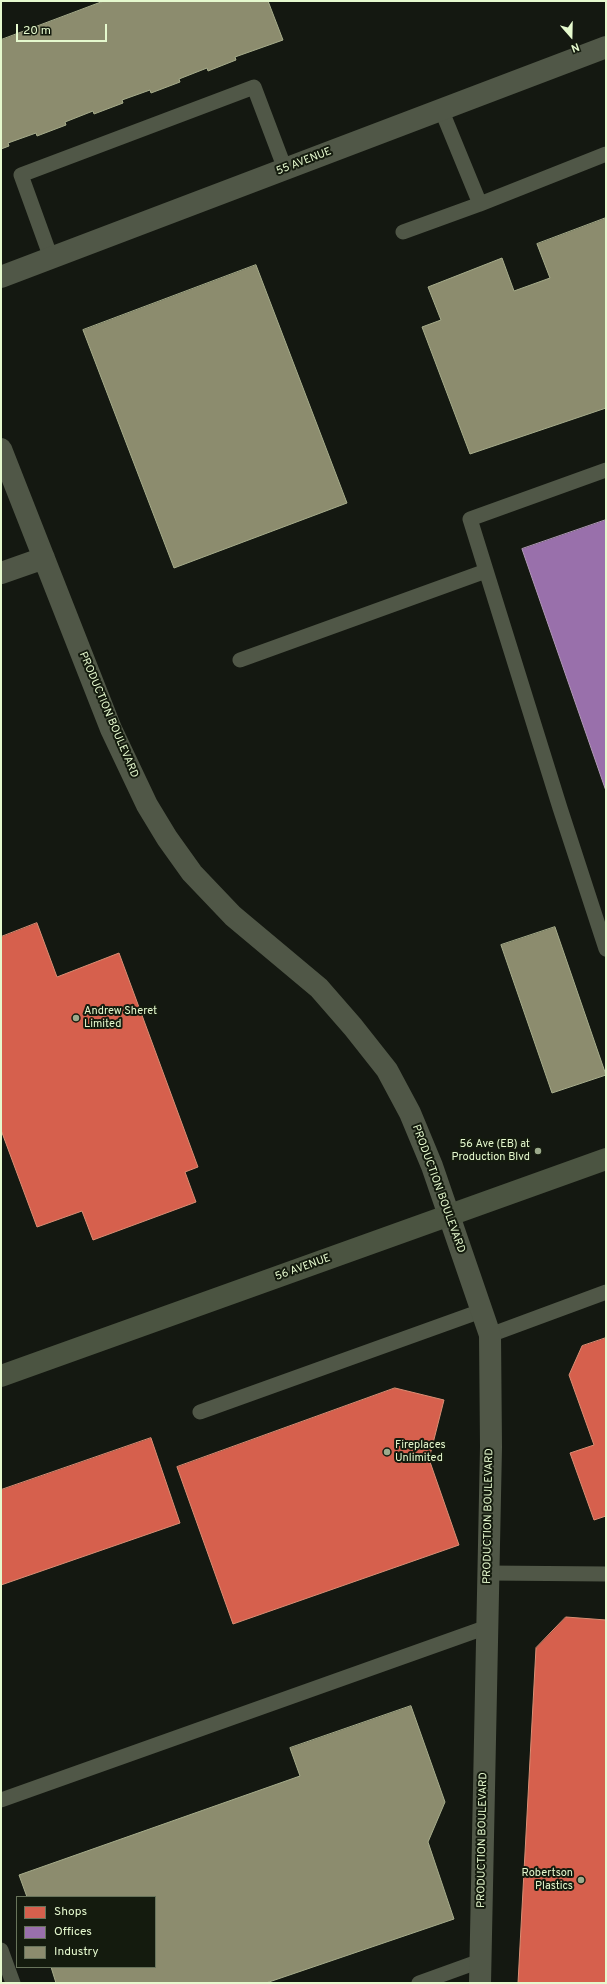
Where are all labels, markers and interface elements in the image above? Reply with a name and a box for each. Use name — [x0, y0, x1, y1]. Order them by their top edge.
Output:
scale bar — [18, 16, 109, 42]
north arrow — [551, 16, 591, 56]
text: 20 m — [23, 23, 51, 39]
text: N — [569, 39, 581, 55]
street label: 55 AVENUE — [274, 145, 334, 179]
street label: PRODUCTION BOULEVARD — [75, 650, 141, 780]
place label: Andrew Sheret Limited — [84, 1005, 157, 1031]
marker: Andrew Sheret Limited — [71, 1013, 81, 1023]
street label: PRODUCTION BOULEVARD — [409, 1123, 467, 1255]
place label: 56 Ave (EB) at Production Blvd — [452, 1138, 530, 1164]
marker: 56 Ave (EB) at Production Blvd — [533, 1146, 543, 1156]
street label: 56 AVENUE — [274, 1252, 332, 1284]
place label: Fireplaces Unlimited — [395, 1439, 446, 1465]
marker: Fireplaces Unlimited — [382, 1447, 392, 1457]
street label: PRODUCTION BOULEVARD — [481, 1448, 497, 1584]
street label: PRODUCTION BOULEVARD — [475, 1772, 491, 1908]
place label: Robertson Plastics — [522, 1867, 573, 1893]
marker: Robertson Plastics — [576, 1875, 586, 1885]
legend — [16, 1896, 156, 1968]
text: Shops — [54, 1904, 87, 1920]
text: Offices — [54, 1924, 92, 1940]
text: Industry — [54, 1944, 99, 1960]

